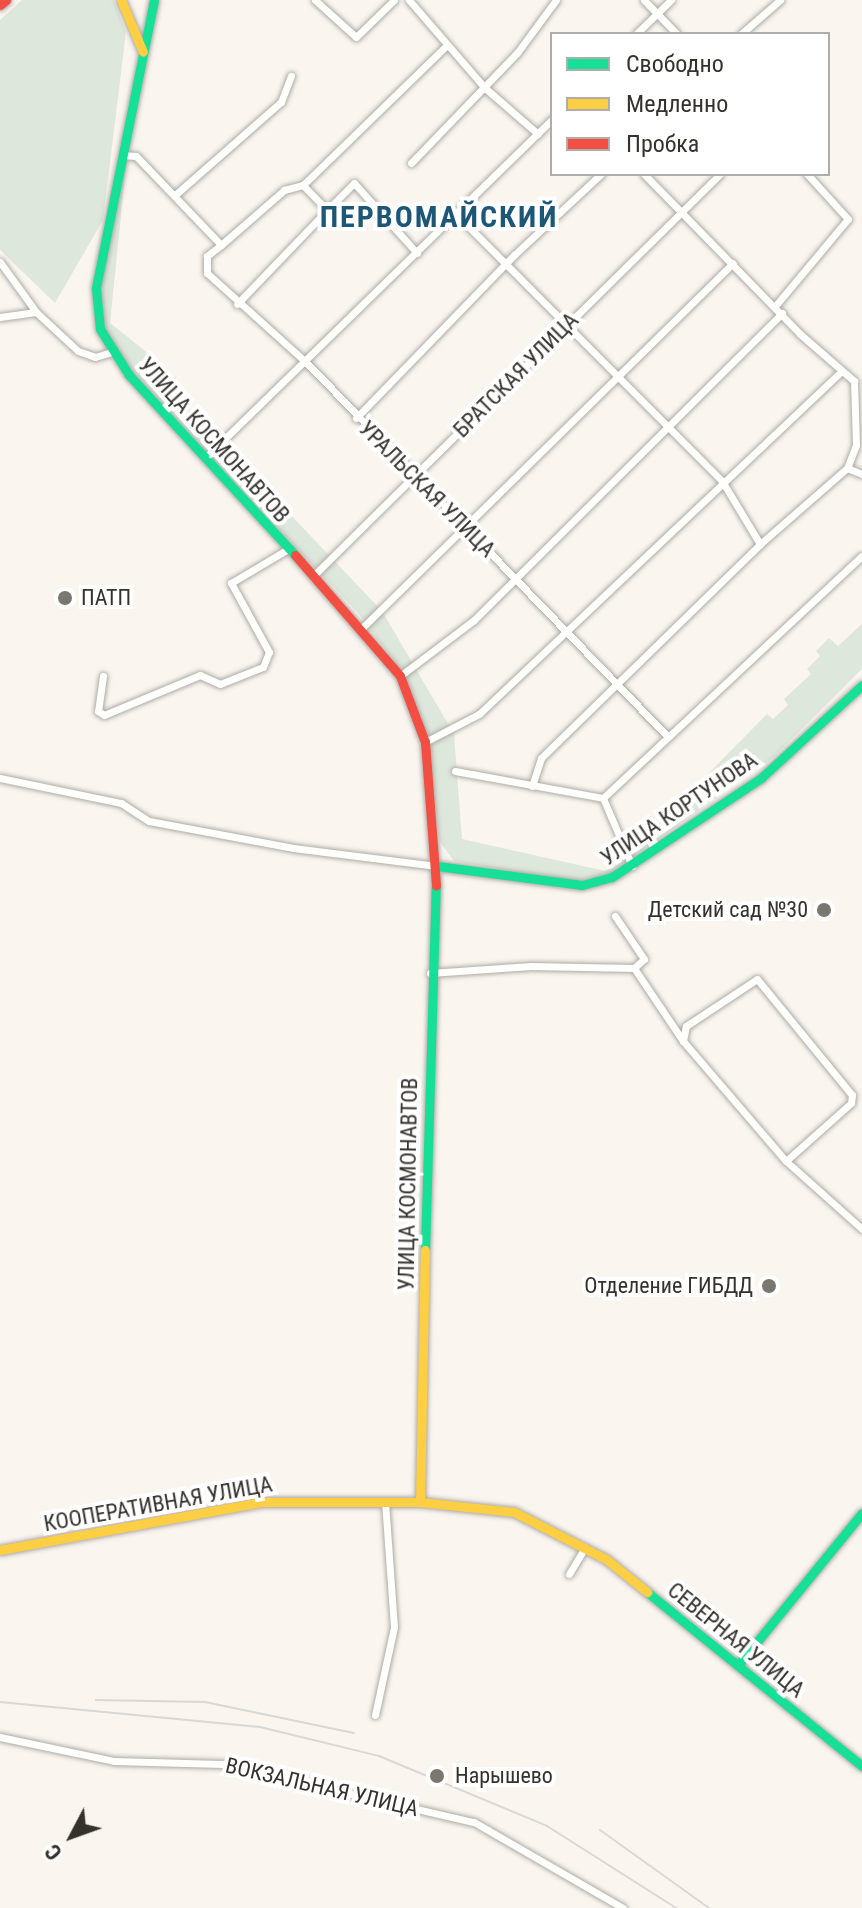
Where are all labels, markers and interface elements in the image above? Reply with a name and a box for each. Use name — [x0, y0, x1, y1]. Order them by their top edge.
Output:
legend — [550, 32, 830, 176]
text: Свободно — [626, 50, 724, 78]
text: Медленно — [626, 90, 728, 118]
text: Пробка — [626, 130, 699, 158]
district label: ПЕРВОМАЙСКИЙ — [320, 199, 558, 235]
street label: БРАТСКАЯ УЛИЦА — [448, 307, 584, 443]
street label: УЛИЦА КОСМОНАВТОВ — [133, 352, 295, 528]
street label: УРАЛЬСКАЯ УЛИЦА — [353, 415, 501, 563]
place label: ПАТП — [81, 585, 131, 611]
marker: ПАТП — [56, 589, 74, 607]
street label: УЛИЦА КОРТУНОВА — [596, 747, 762, 871]
place label: Детский сад №30 — [648, 897, 808, 923]
marker: Детский сад №30 — [815, 901, 833, 919]
street label: УЛИЦА КОСМОНАВТОВ — [393, 1077, 423, 1291]
place label: Отделение ГИБДД — [584, 1273, 753, 1299]
marker: Отделение ГИБДД — [760, 1277, 778, 1295]
street label: КООПЕРАТИВНАЯ УЛИЦА — [42, 1471, 274, 1537]
street label: СЕВЕРНАЯ УЛИЦА — [662, 1577, 810, 1703]
street label: ВОКЗАЛЬНАЯ УЛИЦА — [223, 1752, 421, 1822]
place label: Нарышево — [455, 1763, 553, 1789]
marker: Нарышево — [426, 1765, 448, 1787]
north arrow — [32, 1796, 112, 1876]
text: С — [40, 1839, 67, 1865]

